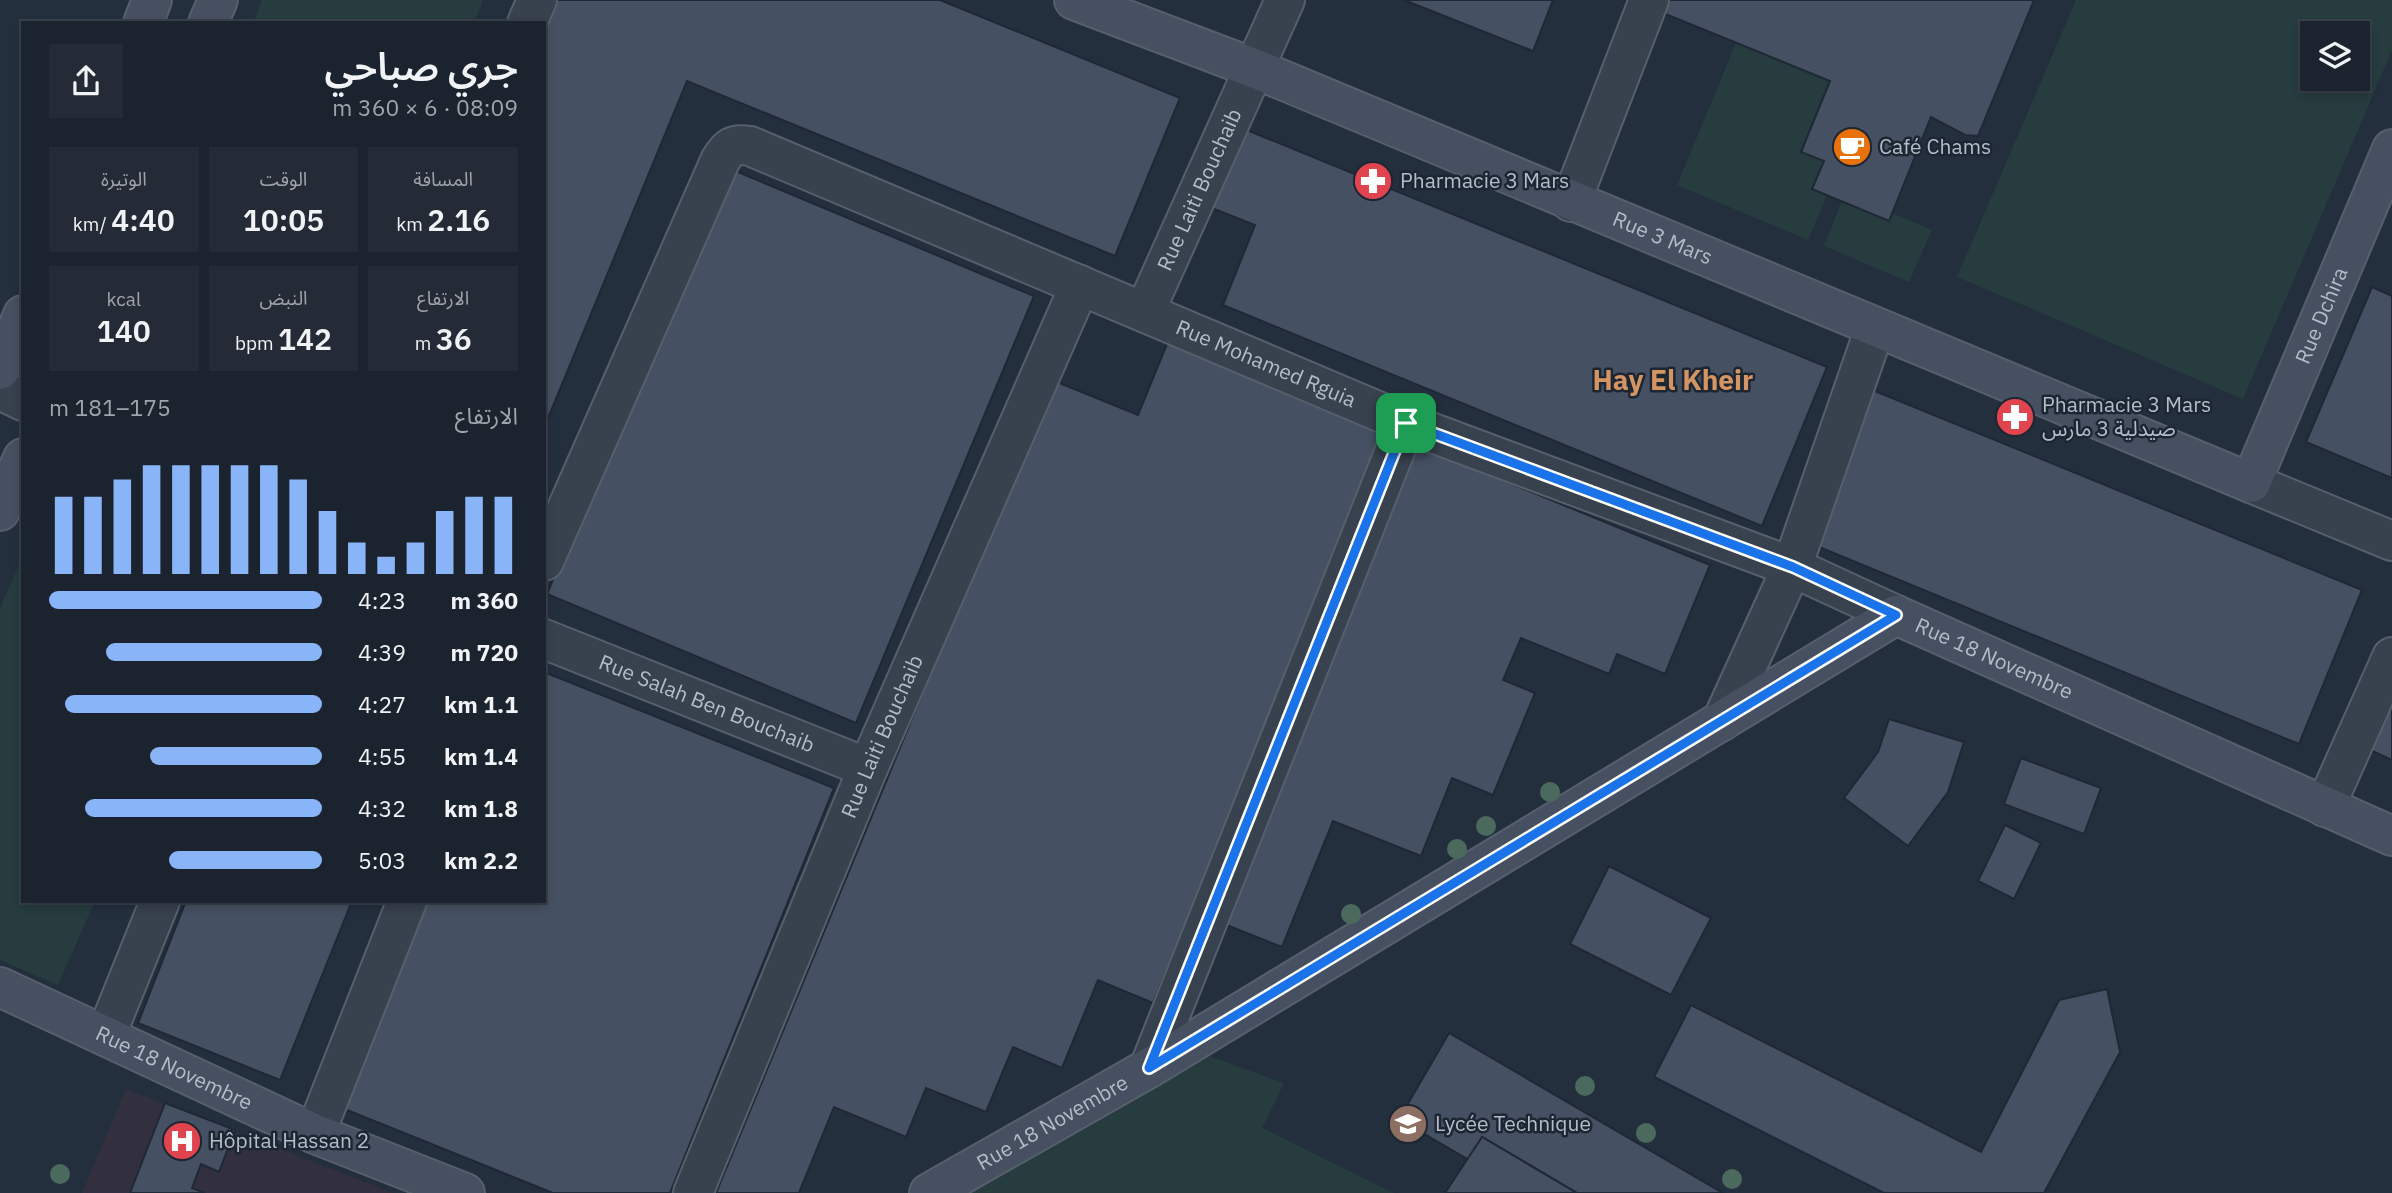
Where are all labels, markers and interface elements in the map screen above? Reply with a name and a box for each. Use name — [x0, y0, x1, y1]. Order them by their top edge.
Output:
map controls — [2300, 21, 2370, 91]
button: layers — [2300, 21, 2370, 91]
text: جري صباحي — [325, 41, 518, 90]
button: share — [49, 44, 123, 118]
text: 08:09 · 6 × 360 m — [332, 92, 518, 122]
street label: Rue Laiti Bouchaib — [1150, 104, 1247, 275]
cafe icon: Café Chams — [1831, 126, 1873, 168]
place label: Café Chams — [1879, 132, 1991, 160]
pharmacy icon: Pharmacie 3 Mars — [1352, 160, 1394, 202]
place label: Pharmacie 3 Mars — [1400, 166, 1569, 194]
text: الوتيرة — [101, 167, 147, 191]
text: الوقت — [260, 167, 307, 191]
text: المسافة — [413, 167, 473, 191]
text: 4:40 — [111, 200, 175, 239]
text: 10:05 — [243, 200, 324, 239]
text: 2.16 — [427, 200, 490, 239]
street label: Rue 3 Mars — [1609, 204, 1717, 270]
text: /km — [73, 212, 111, 236]
text: km — [396, 212, 427, 236]
street label: Rue Dchira — [2288, 263, 2354, 368]
text: النبض — [259, 286, 308, 310]
text: الارتفاع — [417, 286, 469, 310]
text: kcal — [107, 287, 141, 311]
text: 140 — [97, 311, 151, 350]
street label: Rue Mohamed Rguia — [1172, 312, 1361, 413]
text: 142 — [278, 319, 332, 358]
text: 36 — [436, 319, 472, 358]
text: bpm — [235, 331, 278, 355]
text: m — [415, 331, 436, 355]
district label: Hay El Kheir — [1593, 361, 1753, 398]
place label: Pharmacie 3 Mars صيدلية 3 مارس — [2042, 390, 2211, 442]
text: 175–181 m — [49, 392, 171, 422]
pin — [1376, 393, 1436, 453]
pharmacy icon: Pharmacie 3 Mars صيدلية 3 مارس — [1994, 396, 2036, 438]
text: الارتفاع — [455, 400, 518, 430]
icon: arrive — [1387, 404, 1425, 442]
text: 4:23 — [358, 585, 406, 615]
text: 360 m — [451, 585, 518, 615]
street label: Rue 18 Novembre — [1911, 610, 2078, 705]
text: 4:39 — [358, 637, 406, 667]
text: 720 m — [451, 637, 518, 667]
street label: Rue Salah Ben Bouchaib — [595, 647, 819, 758]
street label: Rue Laiti Bouchaib — [834, 650, 929, 822]
text: 4:27 — [358, 689, 406, 719]
text: 1.1 km — [444, 689, 518, 719]
text: 4:55 — [358, 741, 406, 771]
text: 1.4 km — [444, 741, 518, 771]
text: 4:32 — [358, 793, 406, 823]
text: 1.8 km — [444, 793, 518, 823]
text: 5:03 — [358, 845, 406, 875]
text: 2.2 km — [444, 845, 518, 875]
street label: Rue 18 Novembre — [92, 1019, 257, 1116]
street label: Rue 18 Novembre — [971, 1068, 1133, 1176]
school or university icon: Lycée Technique — [1387, 1103, 1429, 1145]
place label: Lycée Technique — [1435, 1109, 1591, 1137]
hospital icon: Hôpital Hassan 2 — [161, 1120, 203, 1162]
place label: Hôpital Hassan 2 — [209, 1126, 369, 1154]

